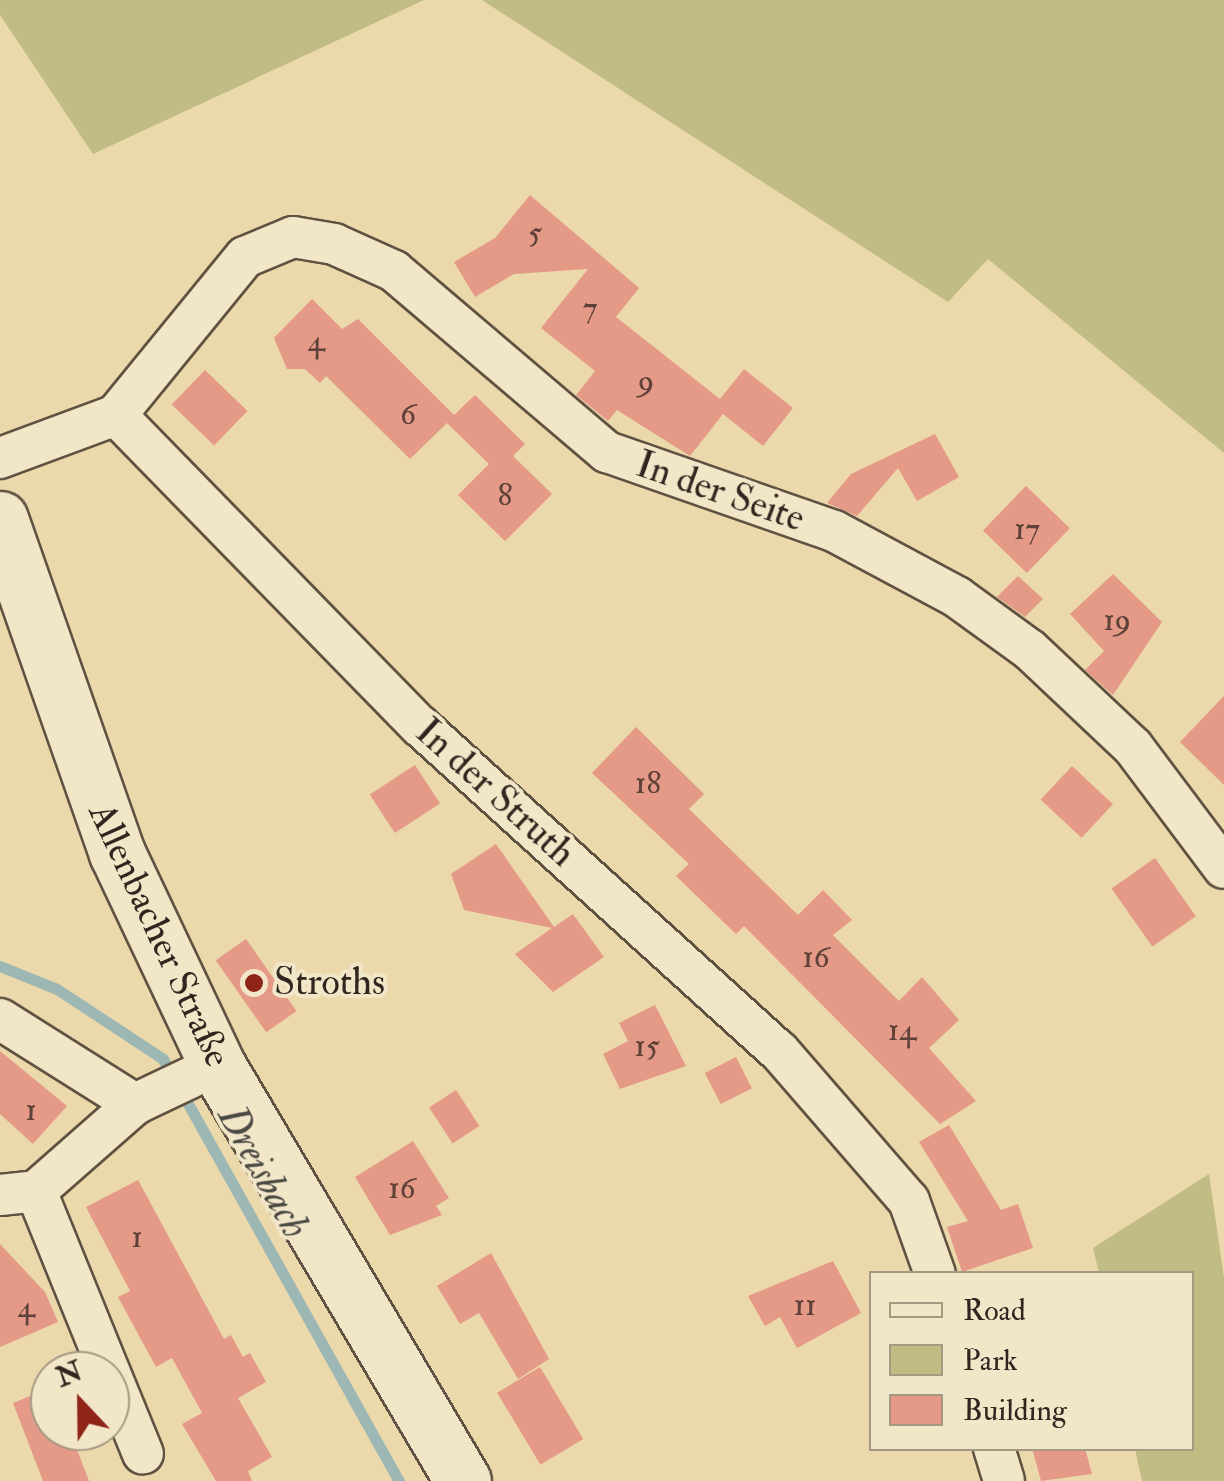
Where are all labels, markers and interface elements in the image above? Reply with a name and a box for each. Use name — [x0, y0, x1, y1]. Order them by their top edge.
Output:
house number: 5 — [528, 214, 542, 252]
house number: 7 — [583, 289, 597, 327]
house number: 4 — [307, 322, 325, 360]
house number: 9 — [638, 362, 654, 400]
house number: 6 — [400, 395, 416, 433]
street label: In der Seite — [630, 442, 810, 542]
house number: 8 — [497, 476, 513, 514]
house number: 17 — [1014, 510, 1040, 548]
house number: 19 — [1103, 601, 1131, 639]
street label: In der Struth — [406, 709, 584, 877]
house number: 18 — [635, 764, 661, 802]
street label: Allenbacher Straße — [78, 796, 240, 1074]
house number: 16 — [802, 938, 830, 976]
place label: Stroths — [274, 960, 385, 1006]
marker: Stroths — [243, 972, 265, 994]
house number: 14 — [888, 1011, 916, 1049]
house number: 15 — [634, 1027, 660, 1065]
house number: 1 — [25, 1091, 37, 1129]
water label: Dreisbach — [207, 1097, 319, 1247]
house number: 16 — [388, 1169, 416, 1207]
house number: 1 — [131, 1218, 143, 1256]
legend — [869, 1271, 1194, 1451]
house number: 11 — [794, 1286, 816, 1324]
house number: 4 — [17, 1288, 35, 1326]
text: Road — [963, 1292, 1026, 1329]
text: Park — [963, 1342, 1018, 1379]
north arrow — [30, 1351, 130, 1451]
text: N — [51, 1354, 87, 1396]
text: Building — [963, 1392, 1067, 1429]

